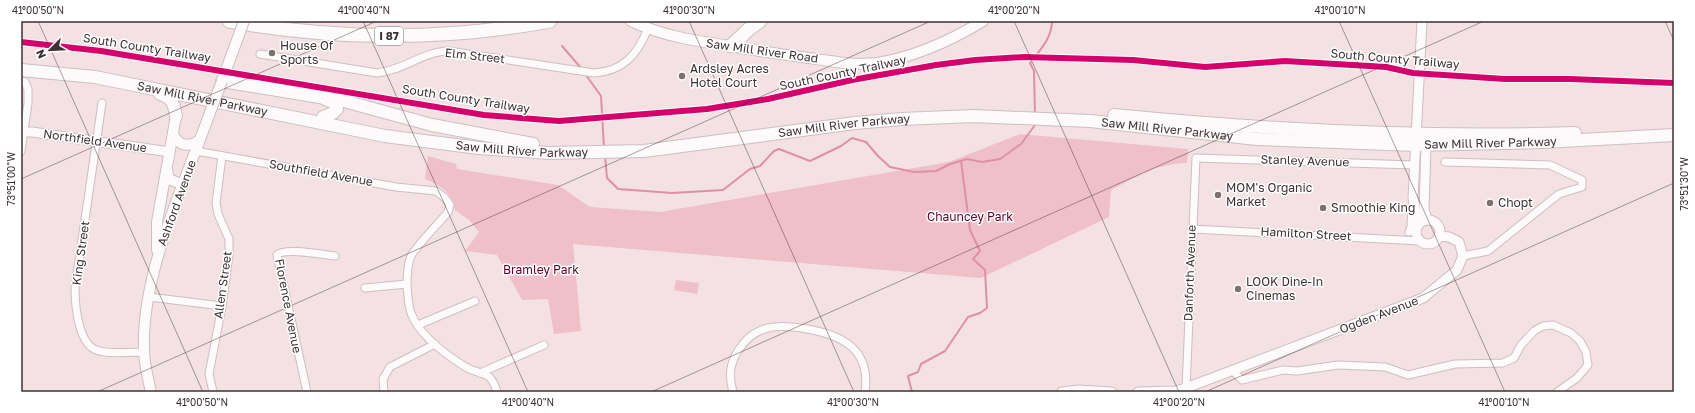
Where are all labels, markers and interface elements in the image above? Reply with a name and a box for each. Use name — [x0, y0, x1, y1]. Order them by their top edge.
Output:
text: 41°00'50"N — [12, 4, 64, 16]
text: 41°00'40"N — [338, 4, 390, 16]
text: 41°00'30"N — [663, 4, 715, 16]
text: 41°00'20"N — [988, 4, 1040, 16]
text: 41°00'10"N — [1314, 4, 1366, 16]
road number: I 87 — [375, 27, 403, 45]
north arrow — [30, 30, 70, 70]
street label: South County Trailway — [82, 30, 212, 65]
street label: Saw Mill River Road — [705, 35, 819, 66]
place label: House Of Sports — [280, 38, 334, 67]
street label: Elm Street — [444, 45, 506, 66]
street label: South County Trailway — [1330, 45, 1460, 72]
text: N — [33, 48, 48, 61]
marker: House Of Sports — [267, 48, 277, 58]
street label: South County Trailway — [778, 52, 908, 93]
place label: Ardsley Acres Hotel Court — [690, 61, 769, 90]
marker: Ardsley Acres Hotel Court — [677, 71, 687, 81]
street label: Saw Mill River Parkway — [136, 78, 269, 119]
street label: South County Trailway — [401, 81, 531, 116]
street label: Saw Mill River Parkway — [777, 111, 911, 140]
street label: Saw Mill River Parkway — [1100, 114, 1234, 143]
street label: Northfield Avenue — [42, 126, 148, 155]
street label: Saw Mill River Parkway — [1424, 133, 1557, 152]
street label: Saw Mill River Parkway — [455, 137, 589, 160]
street label: Stanley Avenue — [1260, 151, 1350, 170]
text: 73°51'00"W — [5, 152, 17, 206]
street label: Southfield Avenue — [268, 156, 374, 189]
text: 73°51'30"W — [1678, 157, 1690, 211]
street label: Ashford Avenue — [154, 158, 199, 248]
place label: MOM's Organic Market — [1226, 180, 1313, 209]
marker: MOM's Organic Market — [1213, 190, 1223, 200]
place label: Chopt — [1498, 195, 1533, 210]
marker: Chopt — [1485, 198, 1495, 208]
place label: Smoothie King — [1331, 200, 1415, 215]
marker: Smoothie King — [1318, 203, 1328, 213]
park label: Chauncey Park — [927, 209, 1013, 224]
street label: King Street — [69, 220, 92, 286]
street label: Danforth Avenue — [1180, 224, 1199, 321]
street label: Hamilton Street — [1260, 224, 1352, 243]
street label: Allen Street — [210, 250, 235, 320]
street label: Florence Avenue — [272, 257, 305, 354]
park label: Bramley Park — [503, 262, 579, 277]
place label: LOOK Dine-In Cinemas — [1246, 274, 1323, 303]
marker: LOOK Dine-In Cinemas — [1233, 284, 1243, 294]
street label: Ogden Avenue — [1337, 293, 1420, 336]
text: 41°00'50"N — [176, 396, 228, 408]
text: 41°00'40"N — [502, 396, 554, 408]
text: 41°00'30"N — [827, 396, 879, 408]
text: 41°00'20"N — [1153, 396, 1205, 408]
text: 41°00'10"N — [1478, 396, 1530, 408]

